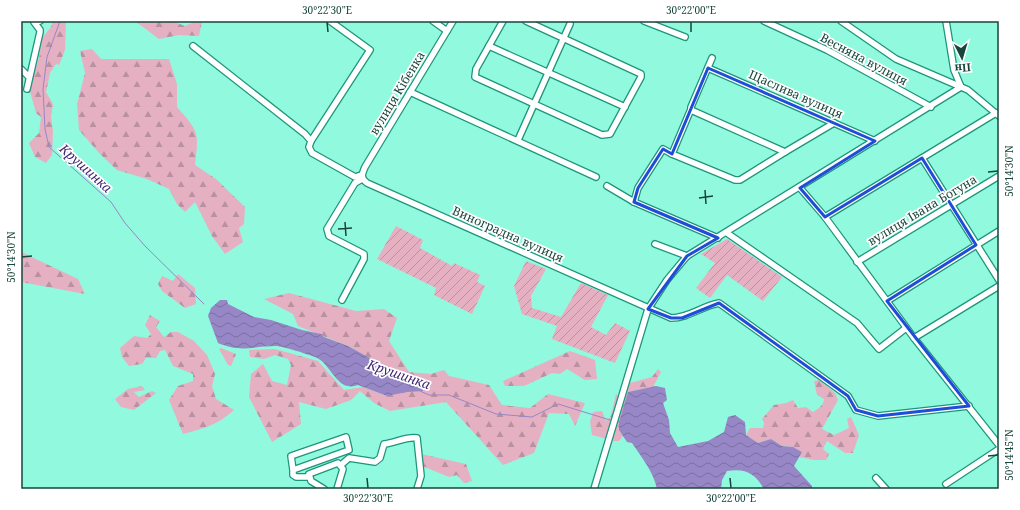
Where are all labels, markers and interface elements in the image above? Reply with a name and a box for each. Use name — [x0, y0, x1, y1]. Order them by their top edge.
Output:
text: 30°22'30"E — [302, 3, 352, 17]
text: 30°22'00"E — [666, 3, 716, 17]
street label: Весняна вулиця — [817, 29, 911, 89]
north arrow — [942, 38, 982, 78]
street label: вулиця Кібенка — [365, 48, 429, 138]
text: Пн — [954, 60, 972, 77]
street label: Щаслива вулиця — [746, 66, 846, 122]
water label: Крушинка — [55, 139, 117, 197]
text: 50°14'30"N — [1002, 145, 1016, 197]
street label: вулиця Івана Богуна — [864, 171, 980, 249]
street label: Виноградна вулиця — [450, 202, 567, 266]
text: 50°14'30"N — [4, 231, 18, 283]
water label: Крушинка — [364, 355, 433, 393]
text: 50°14'45"N — [1002, 429, 1016, 481]
text: 30°22'30"E — [343, 491, 393, 505]
text: 30°22'00"E — [706, 491, 756, 505]

